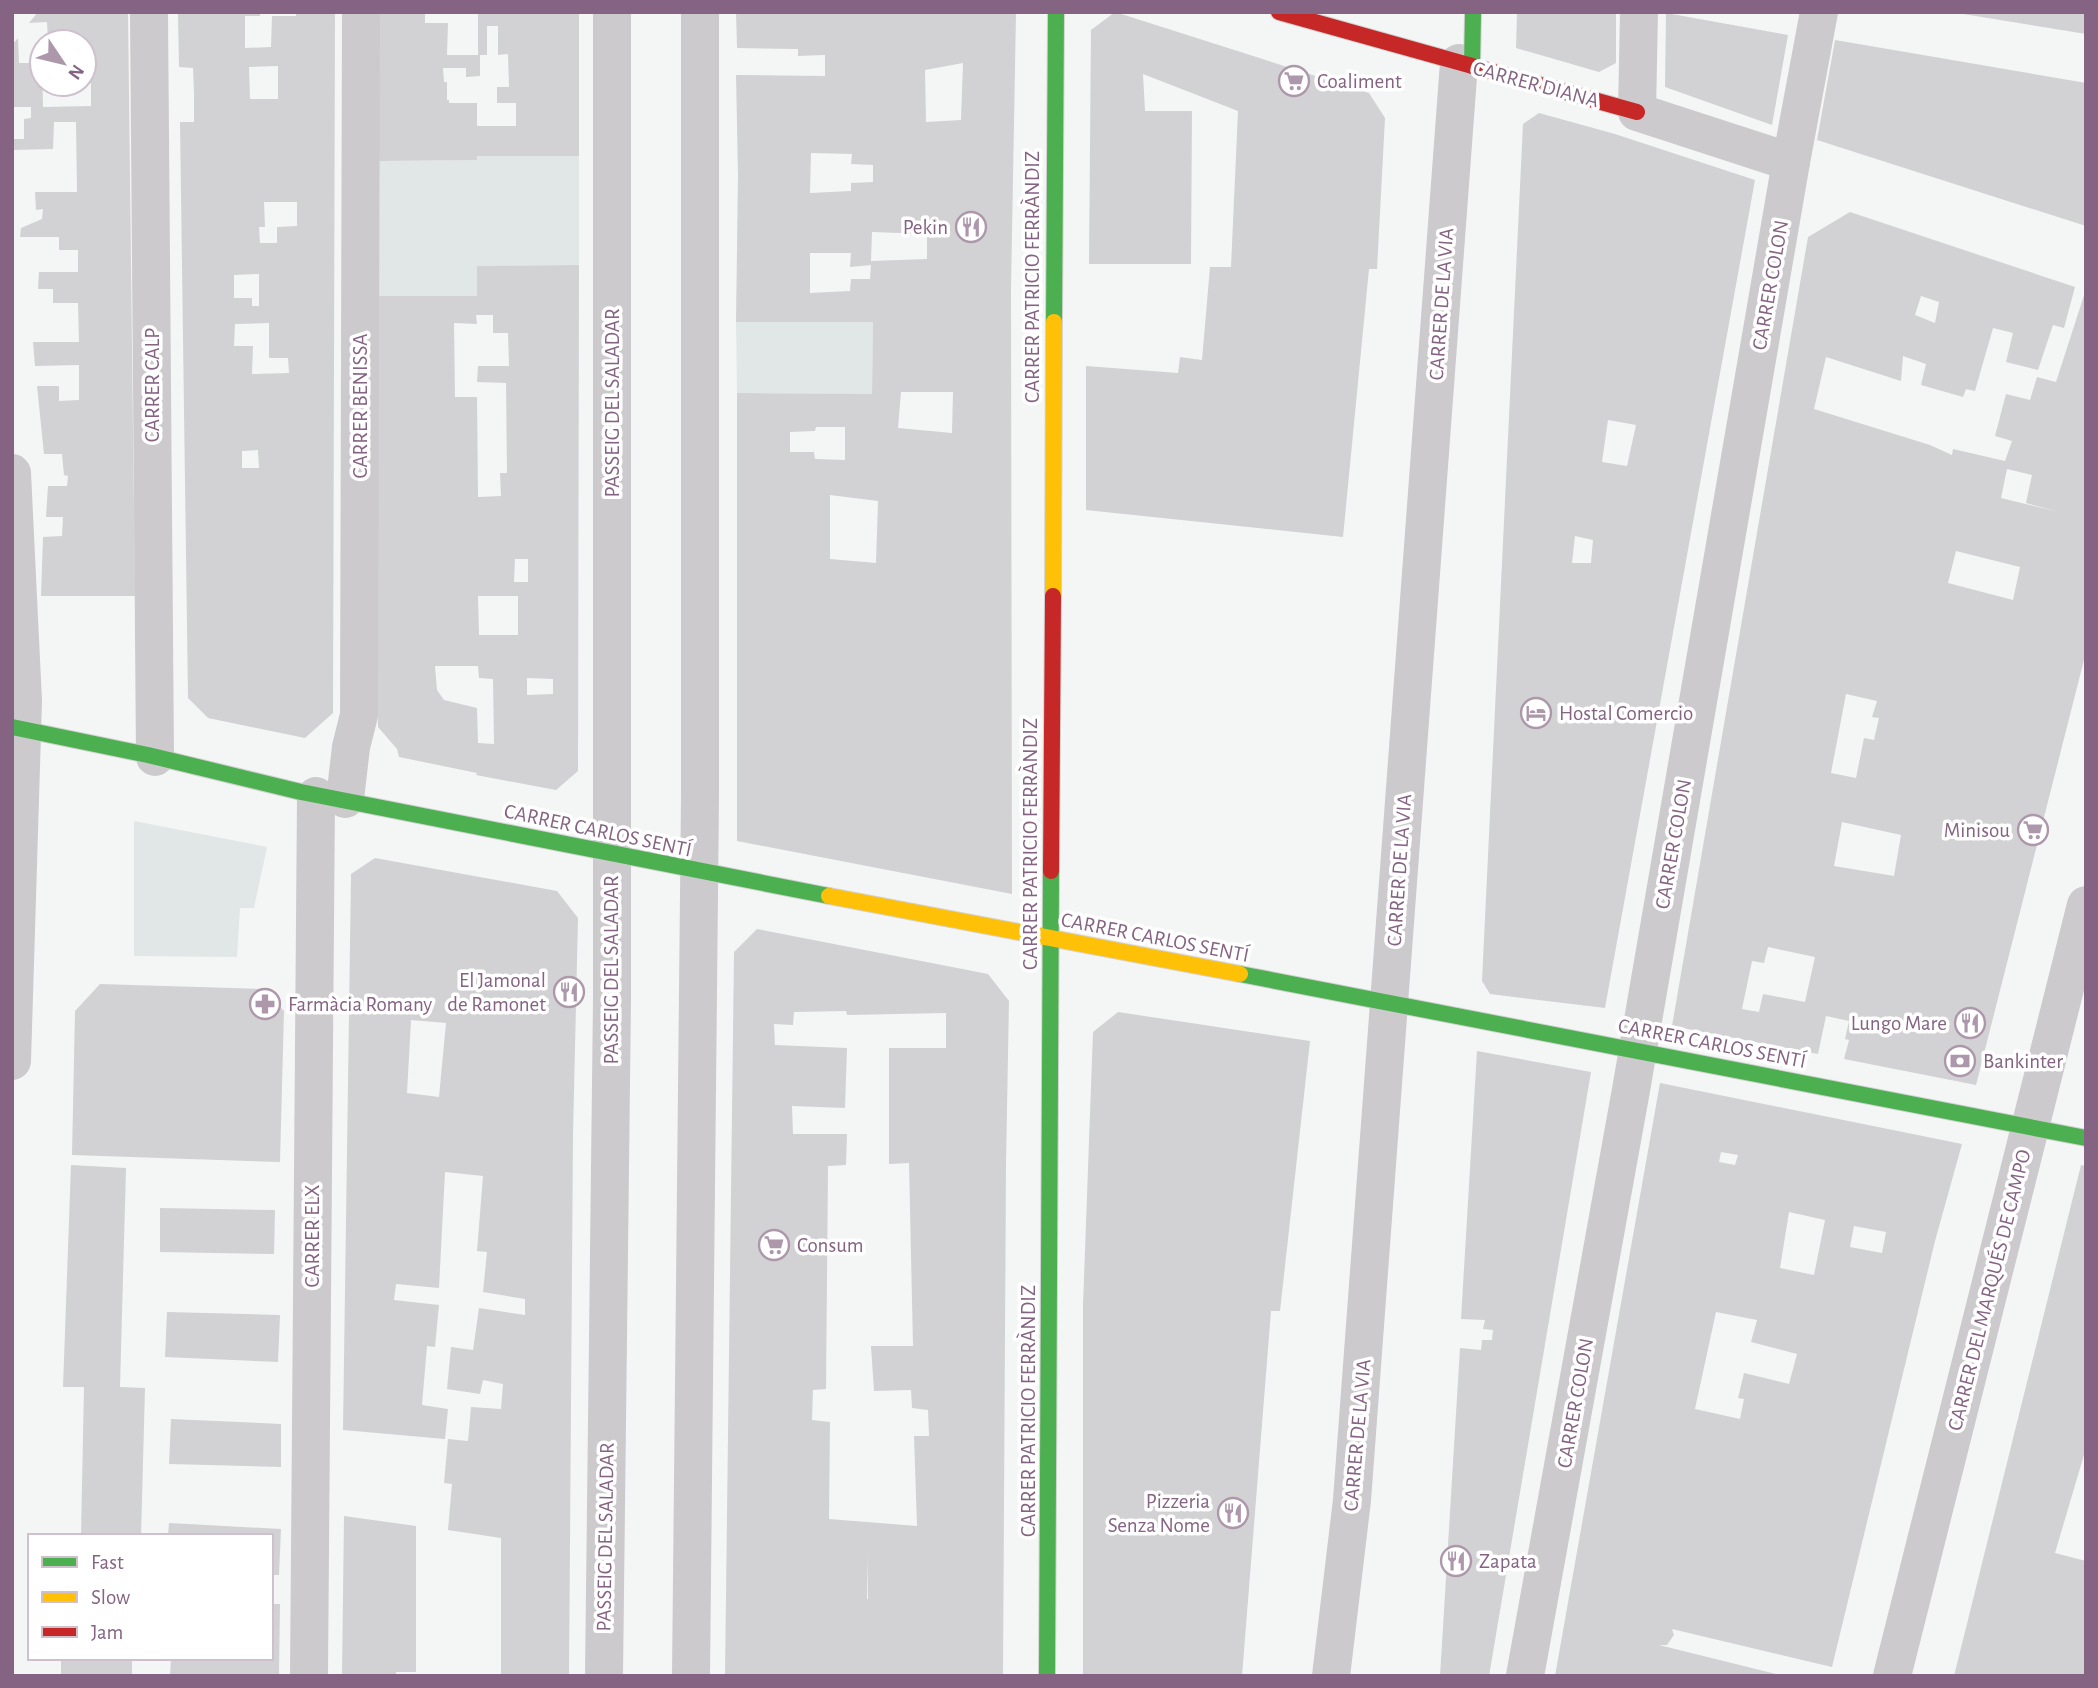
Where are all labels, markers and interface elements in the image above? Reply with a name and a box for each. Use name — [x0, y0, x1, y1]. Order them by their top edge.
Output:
north arrow — [28, 28, 98, 98]
street label: CARRER DIANA — [1471, 58, 1601, 111]
text: N — [64, 61, 87, 83]
supermarket icon: Coaliment — [1277, 64, 1311, 98]
place label: Coaliment — [1317, 71, 1402, 92]
street label: CARRER PATRICIO FERRÀNDIZ — [1020, 151, 1043, 403]
restaurant icon: Pekin — [954, 210, 988, 244]
place label: Pekin — [903, 217, 948, 238]
street label: CARRER COLON — [1749, 218, 1792, 352]
street label: CARRER DE LA VIA — [1426, 227, 1457, 381]
street label: PASSEIG DEL SALADAR — [602, 308, 623, 498]
street label: CARRER CALP — [142, 328, 163, 442]
street label: CARRER BENISSA — [350, 334, 371, 478]
hotel icon: Hostal Comercio — [1519, 696, 1553, 730]
place label: Hostal Comercio — [1559, 703, 1693, 724]
street label: CARRER PATRICIO FERRÀNDIZ — [1018, 718, 1041, 970]
street label: CARRER COLON — [1652, 777, 1695, 911]
street label: CARRER DE LA VIA — [1384, 793, 1415, 947]
street label: CARRER CARLOS SENTÍ — [502, 798, 694, 861]
supermarket icon: Minisou — [2016, 813, 2050, 847]
place label: Minisou — [1944, 820, 2010, 841]
street label: PASSEIG DEL SALADAR — [601, 875, 622, 1065]
street label: CARRER CARLOS SENTÍ — [1059, 907, 1251, 966]
place label: El Jamonal de Ramonet — [447, 970, 546, 1015]
restaurant icon: El Jamonal de Ramonet — [552, 975, 586, 1009]
pharmacy icon: Farmàcia Romany — [248, 987, 282, 1021]
place label: Farmàcia Romany — [288, 994, 432, 1015]
restaurant icon: Lungo Mare — [1953, 1006, 1987, 1040]
street label: CARRER CARLOS SENTÍ — [1616, 1013, 1808, 1072]
place label: Lungo Mare — [1851, 1013, 1947, 1034]
bank icon: Bankinter — [1943, 1044, 1977, 1078]
place label: Bankinter — [1983, 1051, 2063, 1072]
street label: CARRER DEL MARQUÉS DE CAMPO — [1942, 1147, 2035, 1433]
street label: CARRER ELX — [302, 1185, 323, 1287]
supermarket icon: Consum — [757, 1228, 791, 1262]
place label: Consum — [797, 1235, 864, 1256]
street label: CARRER PATRICIO FERRÀNDIZ — [1016, 1285, 1039, 1537]
street label: CARRER COLON — [1554, 1336, 1597, 1470]
street label: CARRER DE LA VIA — [1340, 1358, 1375, 1512]
street label: PASSEIG DEL SALADAR — [593, 1442, 618, 1632]
place label: Pizzeria Senza Nome — [1108, 1491, 1210, 1536]
restaurant icon: Pizzeria Senza Nome — [1216, 1496, 1250, 1530]
legend — [28, 1534, 273, 1660]
restaurant icon: Zapata — [1439, 1544, 1473, 1578]
place label: Zapata — [1479, 1551, 1537, 1572]
text: Fast — [91, 1552, 124, 1573]
text: Slow — [91, 1587, 130, 1608]
text: Jam — [91, 1622, 123, 1643]

